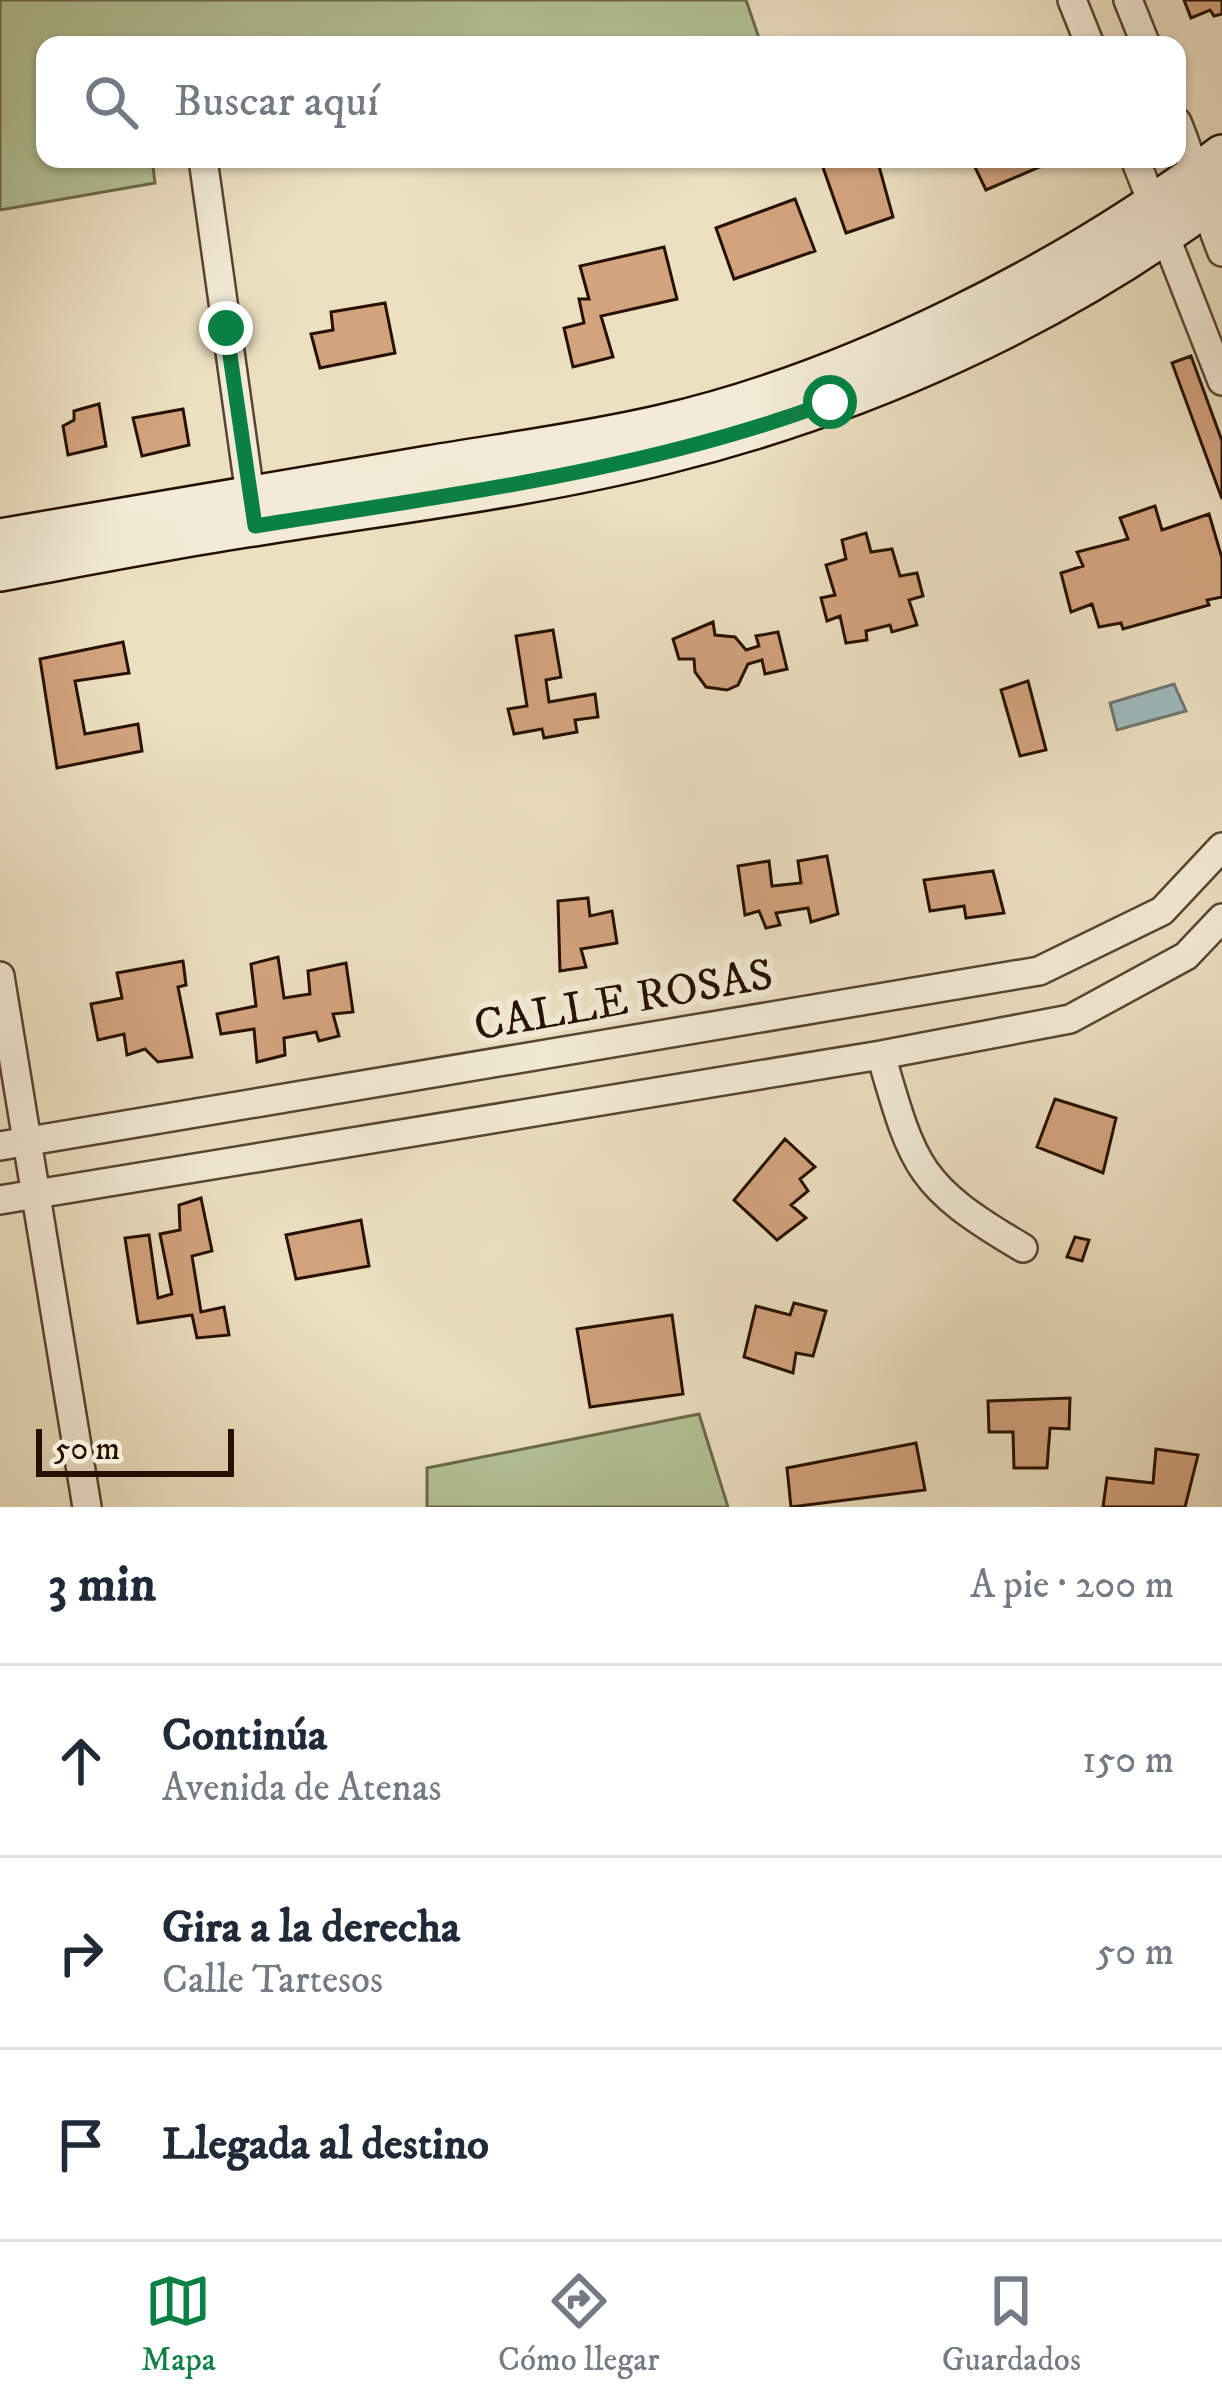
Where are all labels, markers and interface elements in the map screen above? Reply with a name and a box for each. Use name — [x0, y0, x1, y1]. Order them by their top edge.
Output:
search box — [36, 36, 1186, 168]
icon: search — [78, 69, 144, 135]
text: Buscar aquí — [174, 74, 379, 130]
route end — [199, 301, 253, 355]
route start — [803, 375, 857, 429]
street label: CALLE ROSAS — [470, 947, 777, 1055]
scale bar — [36, 1423, 234, 1476]
text: 50 m — [54, 1429, 120, 1470]
text: 3 min — [48, 1553, 156, 1617]
text: A pie · 200 m — [970, 1561, 1174, 1610]
text: Continúa — [162, 1708, 327, 1764]
icon: ahead — [48, 1728, 114, 1794]
text: 150 m — [1082, 1736, 1174, 1785]
text: Avenida de Atenas — [162, 1764, 442, 1813]
text: Gira a la derecha — [162, 1900, 460, 1956]
icon: right — [48, 1920, 114, 1986]
text: 50 m — [1096, 1928, 1174, 1977]
text: Calle Tartesos — [162, 1956, 383, 2005]
icon: arrive — [48, 2112, 114, 2178]
text: Llegada al destino — [162, 2117, 489, 2173]
tab: Mapa — [141, 2268, 216, 2381]
tab: Cómo llegar — [498, 2268, 660, 2381]
tab: Guardados — [942, 2268, 1081, 2381]

